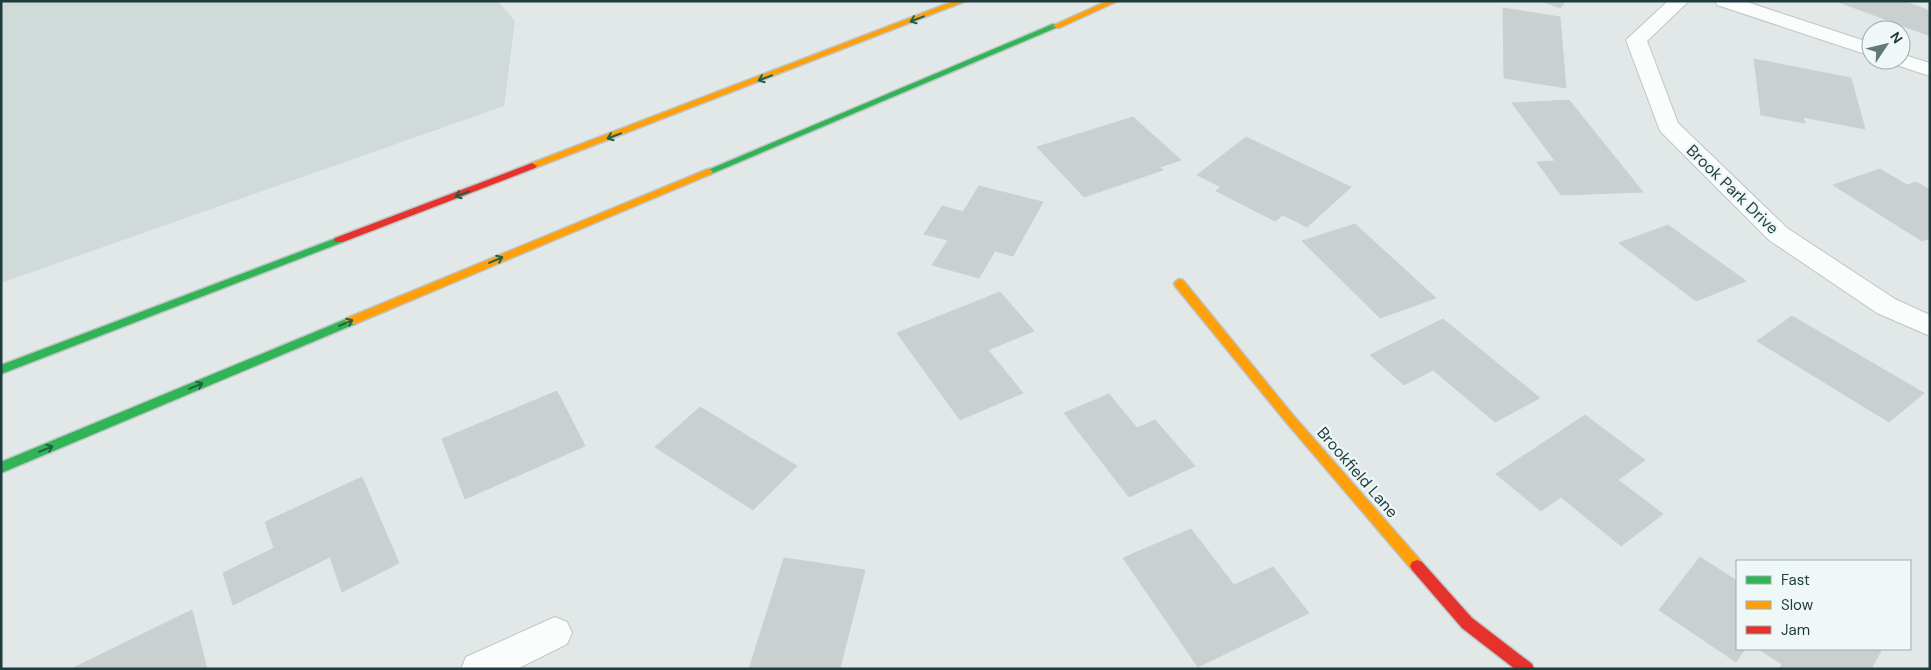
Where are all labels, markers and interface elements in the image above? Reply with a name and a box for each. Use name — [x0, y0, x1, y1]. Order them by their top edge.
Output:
one-way arrow — [910, 15, 925, 24]
north arrow — [1861, 20, 1911, 70]
text: N — [1886, 28, 1907, 47]
one-way arrow — [758, 74, 774, 83]
one-way arrow — [606, 132, 622, 141]
street label: Brook Park Drive — [1682, 140, 1783, 239]
one-way arrow — [455, 190, 470, 199]
one-way arrow — [488, 255, 503, 264]
one-way arrow — [338, 318, 353, 328]
one-way arrow — [188, 381, 203, 391]
street label: Brookfield Lane — [1312, 423, 1403, 522]
one-way arrow — [38, 444, 53, 454]
legend — [1736, 560, 1911, 650]
text: Fast — [1781, 570, 1810, 590]
text: Slow — [1781, 595, 1814, 615]
text: Jam — [1781, 620, 1810, 640]

